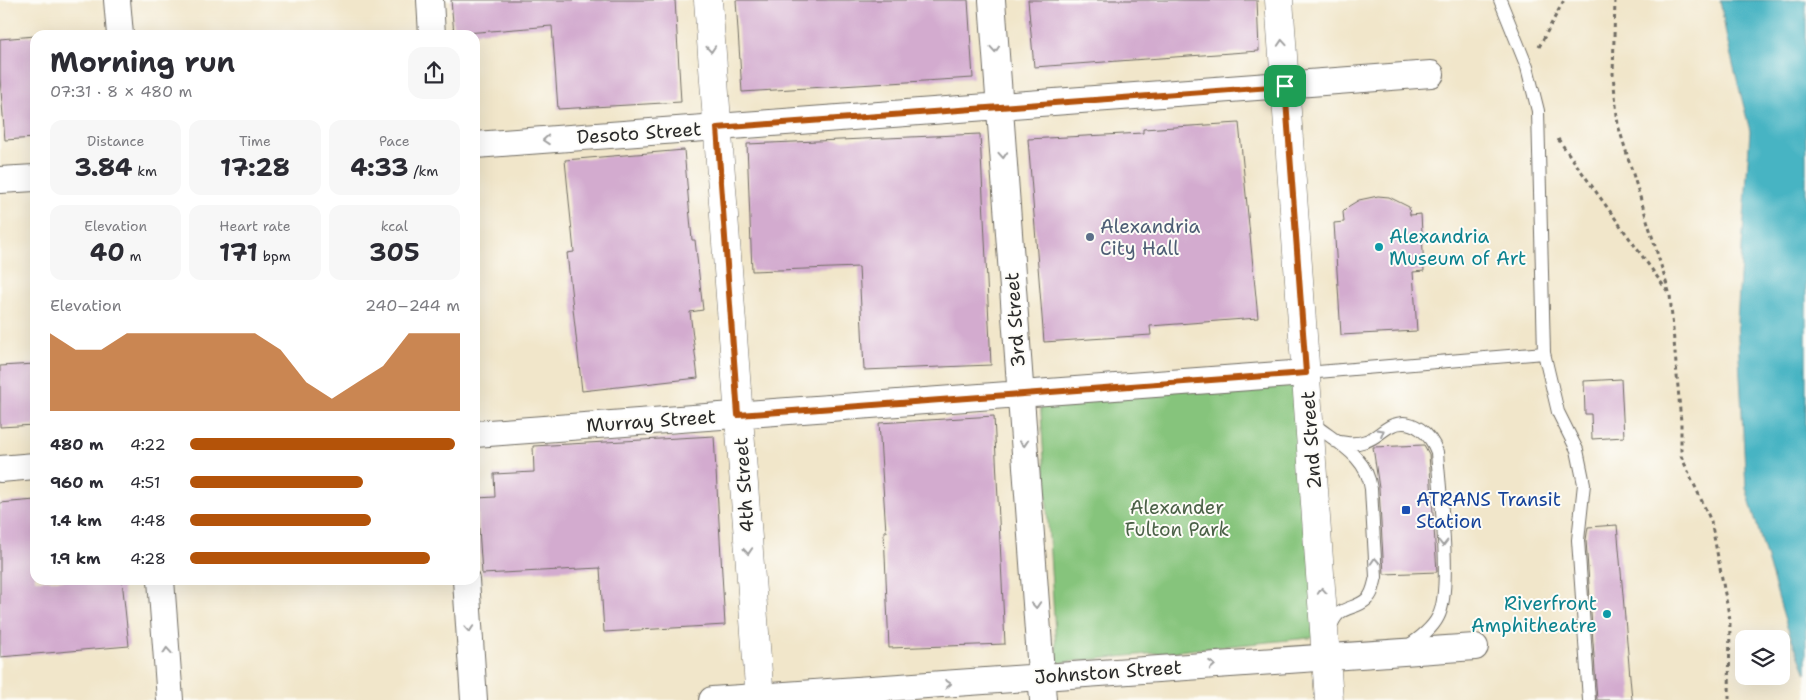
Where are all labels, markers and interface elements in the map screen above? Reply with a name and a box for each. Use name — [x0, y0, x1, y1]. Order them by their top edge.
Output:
one-way arrow — [1277, 39, 1288, 47]
text: Morning run — [50, 43, 235, 81]
one-way arrow — [706, 45, 717, 53]
one-way arrow — [989, 45, 1000, 53]
button: share — [408, 47, 460, 99]
pin — [1264, 65, 1306, 107]
icon: arrive — [1271, 72, 1299, 100]
text: 07:31 · 8 × 480 m — [50, 81, 192, 102]
street label: Desoto Street — [576, 116, 702, 150]
text: Distance — [87, 132, 144, 150]
text: Time — [239, 132, 271, 150]
text: Pace — [379, 132, 410, 150]
one-way arrow — [542, 135, 550, 146]
text: 3.84 — [74, 150, 132, 184]
text: 17:28 — [220, 150, 290, 184]
text: 4:33 — [350, 150, 409, 184]
one-way arrow — [997, 152, 1008, 160]
text: km — [132, 162, 157, 180]
text: /km — [409, 162, 438, 180]
place label: Alexandria City Hall — [1100, 214, 1200, 261]
text: Elevation — [84, 217, 147, 235]
text: Heart rate — [219, 217, 291, 235]
text: kcal — [381, 217, 408, 235]
place label: Alexandria Museum of Art — [1389, 224, 1526, 271]
marker: Alexandria City Hall — [1084, 231, 1096, 243]
text: 40 — [90, 235, 125, 269]
text: 171 — [219, 235, 258, 269]
text: 305 — [369, 235, 420, 269]
marker: Alexandria Museum of Art — [1373, 241, 1385, 253]
text: m — [125, 247, 142, 265]
text: bpm — [258, 247, 291, 265]
street label: 3rd Street — [999, 272, 1031, 368]
text: Elevation — [50, 295, 122, 316]
text: 240–244 m — [365, 295, 460, 316]
street label: 2nd Street — [1295, 390, 1327, 490]
street label: Murray Street — [585, 404, 717, 438]
one-way arrow — [1376, 429, 1385, 439]
text: 480 m — [50, 434, 104, 455]
text: 4:22 — [130, 434, 166, 455]
street label: 4th Street — [728, 437, 760, 533]
one-way arrow — [1018, 439, 1029, 447]
text: 960 m — [50, 472, 103, 493]
text: 4:51 — [130, 472, 160, 493]
place label: ATRANS Transit Station — [1416, 487, 1561, 534]
park label: Alexander Fulton Park — [1125, 495, 1229, 542]
marker: ATRANS Transit Station — [1400, 504, 1412, 516]
text: 1.4 km — [50, 510, 102, 531]
text: 4:48 — [130, 510, 166, 531]
one-way arrow — [1438, 539, 1448, 547]
one-way arrow — [743, 547, 754, 555]
text: 1.9 km — [50, 548, 101, 569]
text: 4:28 — [130, 548, 166, 569]
one-way arrow — [1369, 557, 1380, 565]
one-way arrow — [1316, 587, 1327, 595]
place label: Riverfront Amphitheatre — [1471, 591, 1597, 638]
one-way arrow — [1030, 601, 1041, 609]
marker: Riverfront Amphitheatre — [1601, 608, 1613, 620]
one-way arrow — [464, 625, 475, 633]
map controls — [1735, 630, 1790, 685]
button: layers — [1735, 630, 1790, 685]
one-way arrow — [161, 647, 172, 655]
street label: Johnston Street — [1033, 654, 1183, 690]
one-way arrow — [1208, 660, 1216, 671]
one-way arrow — [944, 678, 952, 689]

